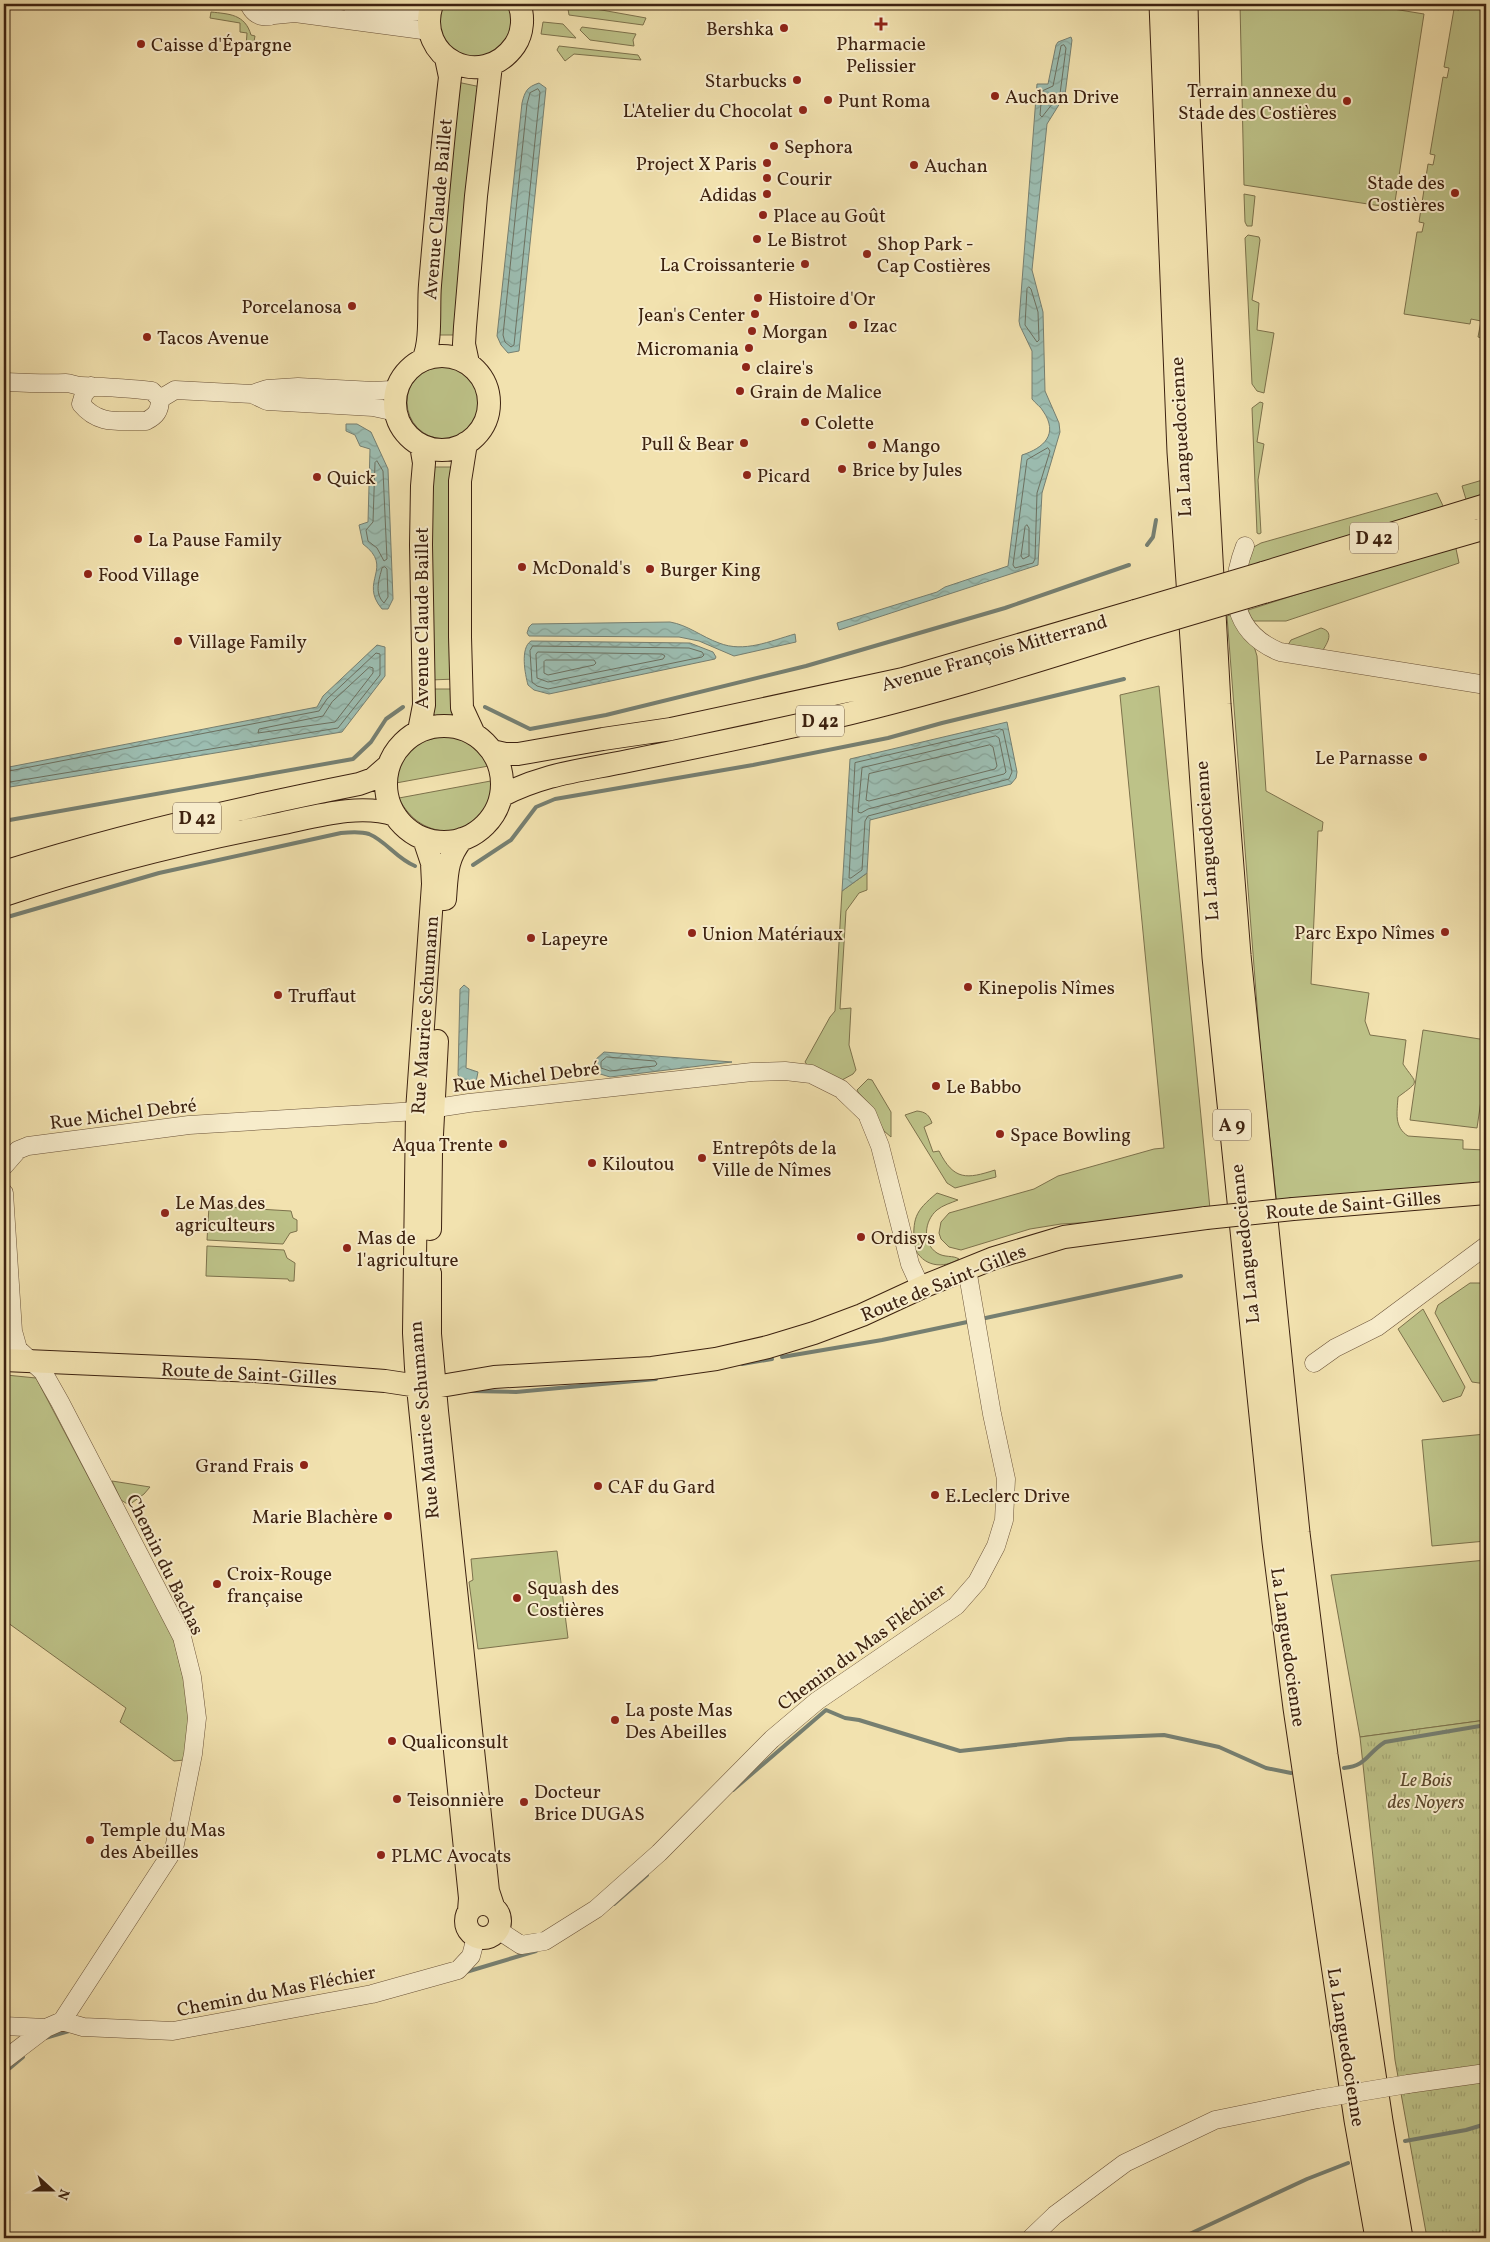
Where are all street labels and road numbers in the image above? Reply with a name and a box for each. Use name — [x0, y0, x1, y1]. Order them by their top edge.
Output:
street label: Avenue Claude Baillet — [418, 117, 460, 301]
street label: La Languedocienne — [1165, 356, 1199, 518]
road number: D 42 — [1350, 522, 1398, 554]
street label: Avenue Claude Baillet — [410, 527, 436, 709]
street label: Avenue François Mitterrand — [879, 609, 1111, 699]
road number: D 42 — [796, 706, 844, 736]
street label: La Languedocienne — [1189, 760, 1227, 922]
road number: D 42 — [173, 802, 221, 834]
street label: Rue Maurice Schumann — [406, 915, 446, 1115]
street label: Rue Michel Debré — [451, 1056, 601, 1100]
street label: Rue Michel Debré — [48, 1093, 198, 1137]
road number: A 9 — [1213, 1110, 1251, 1140]
street label: La Languedocienne — [1225, 1163, 1267, 1325]
street label: Route de Saint-Gilles — [1264, 1185, 1442, 1227]
street label: Route de Saint-Gilles — [857, 1239, 1030, 1329]
street label: Rue Maurice Schumann — [403, 1320, 447, 1520]
street label: Route de Saint-Gilles — [160, 1357, 337, 1393]
street label: Chemin du Bachas — [119, 1490, 210, 1640]
street label: La Languedocienne — [1263, 1566, 1311, 1729]
street label: Chemin du Mas Fléchier — [773, 1578, 952, 1718]
street label: Chemin du Mas Fléchier — [175, 1960, 378, 2024]
street label: La Languedocienne — [1320, 1966, 1370, 2129]

